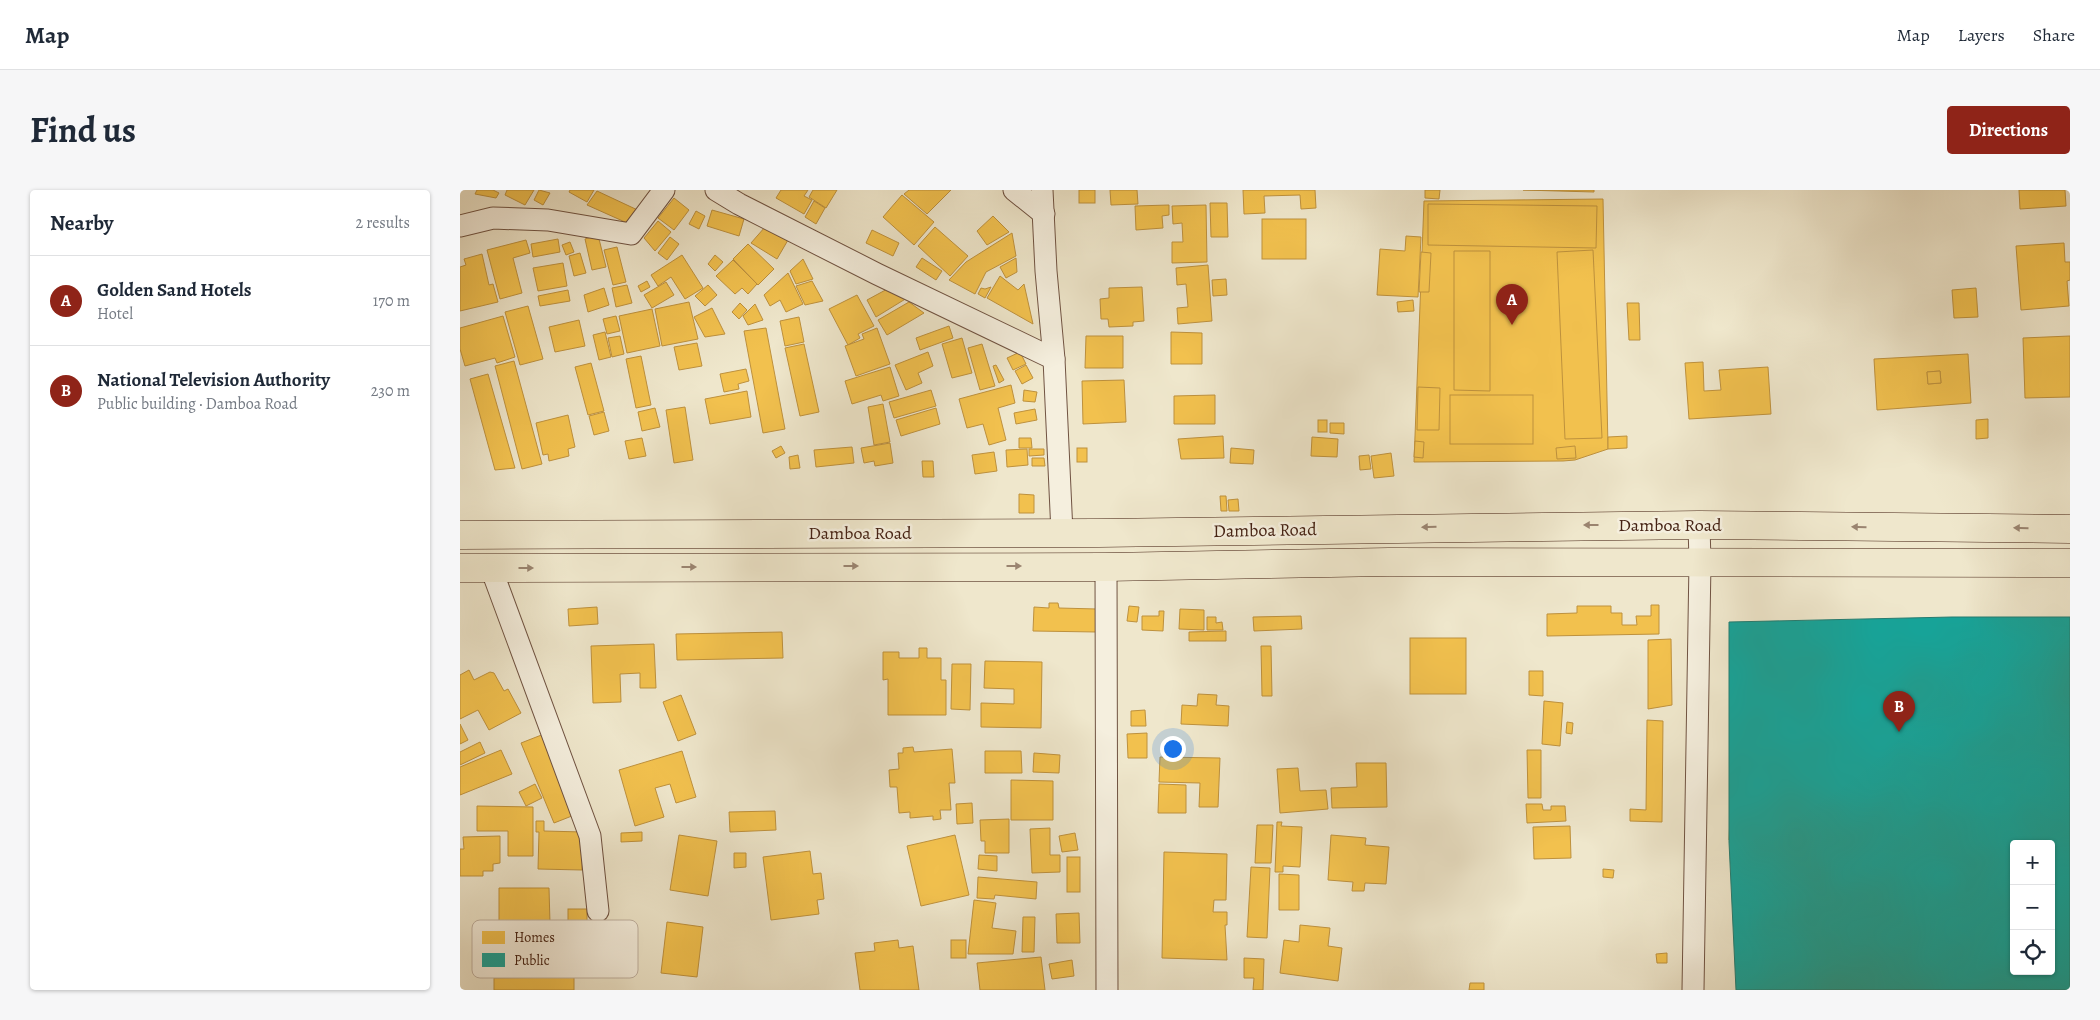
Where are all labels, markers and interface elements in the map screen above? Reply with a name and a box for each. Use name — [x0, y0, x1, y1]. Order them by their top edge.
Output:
text: Map — [25, 19, 69, 51]
text: Map — [1897, 23, 1930, 47]
text: Layers — [1958, 23, 2005, 47]
text: Share — [2033, 23, 2075, 47]
text: Find us — [30, 106, 136, 154]
button: Directions — [1947, 106, 2070, 154]
text: Nearby — [50, 209, 113, 237]
text: 2 results — [355, 212, 410, 234]
text: Golden Sand Hotels — [97, 277, 252, 303]
pin: A — [1496, 284, 1528, 325]
text: A — [61, 290, 71, 312]
text: 170 m — [373, 290, 410, 312]
text: Hotel — [97, 303, 133, 325]
text: National Television Authority — [97, 367, 330, 393]
text: B — [61, 380, 71, 402]
text: 230 m — [371, 380, 410, 402]
text: Public building · Damboa Road — [97, 393, 298, 415]
street label: Damboa Road — [1618, 513, 1722, 537]
street label: Damboa Road — [1213, 517, 1317, 543]
street label: Damboa Road — [808, 521, 912, 545]
one-way arrow — [1583, 521, 1599, 529]
one-way arrow — [1421, 523, 1437, 531]
one-way arrow — [1851, 523, 1867, 531]
one-way arrow — [2013, 524, 2029, 532]
one-way arrow — [843, 562, 859, 570]
one-way arrow — [1006, 562, 1022, 570]
one-way arrow — [681, 563, 697, 571]
one-way arrow — [518, 564, 534, 572]
pin: B — [1883, 691, 1915, 732]
your location — [1160, 736, 1186, 762]
map controls — [2010, 840, 2055, 975]
button: + — [2010, 840, 2055, 885]
button: − — [2010, 885, 2055, 930]
legend — [472, 920, 638, 978]
text: Homes — [514, 928, 555, 947]
button: locate — [2010, 930, 2055, 975]
text: Public — [514, 951, 550, 970]

